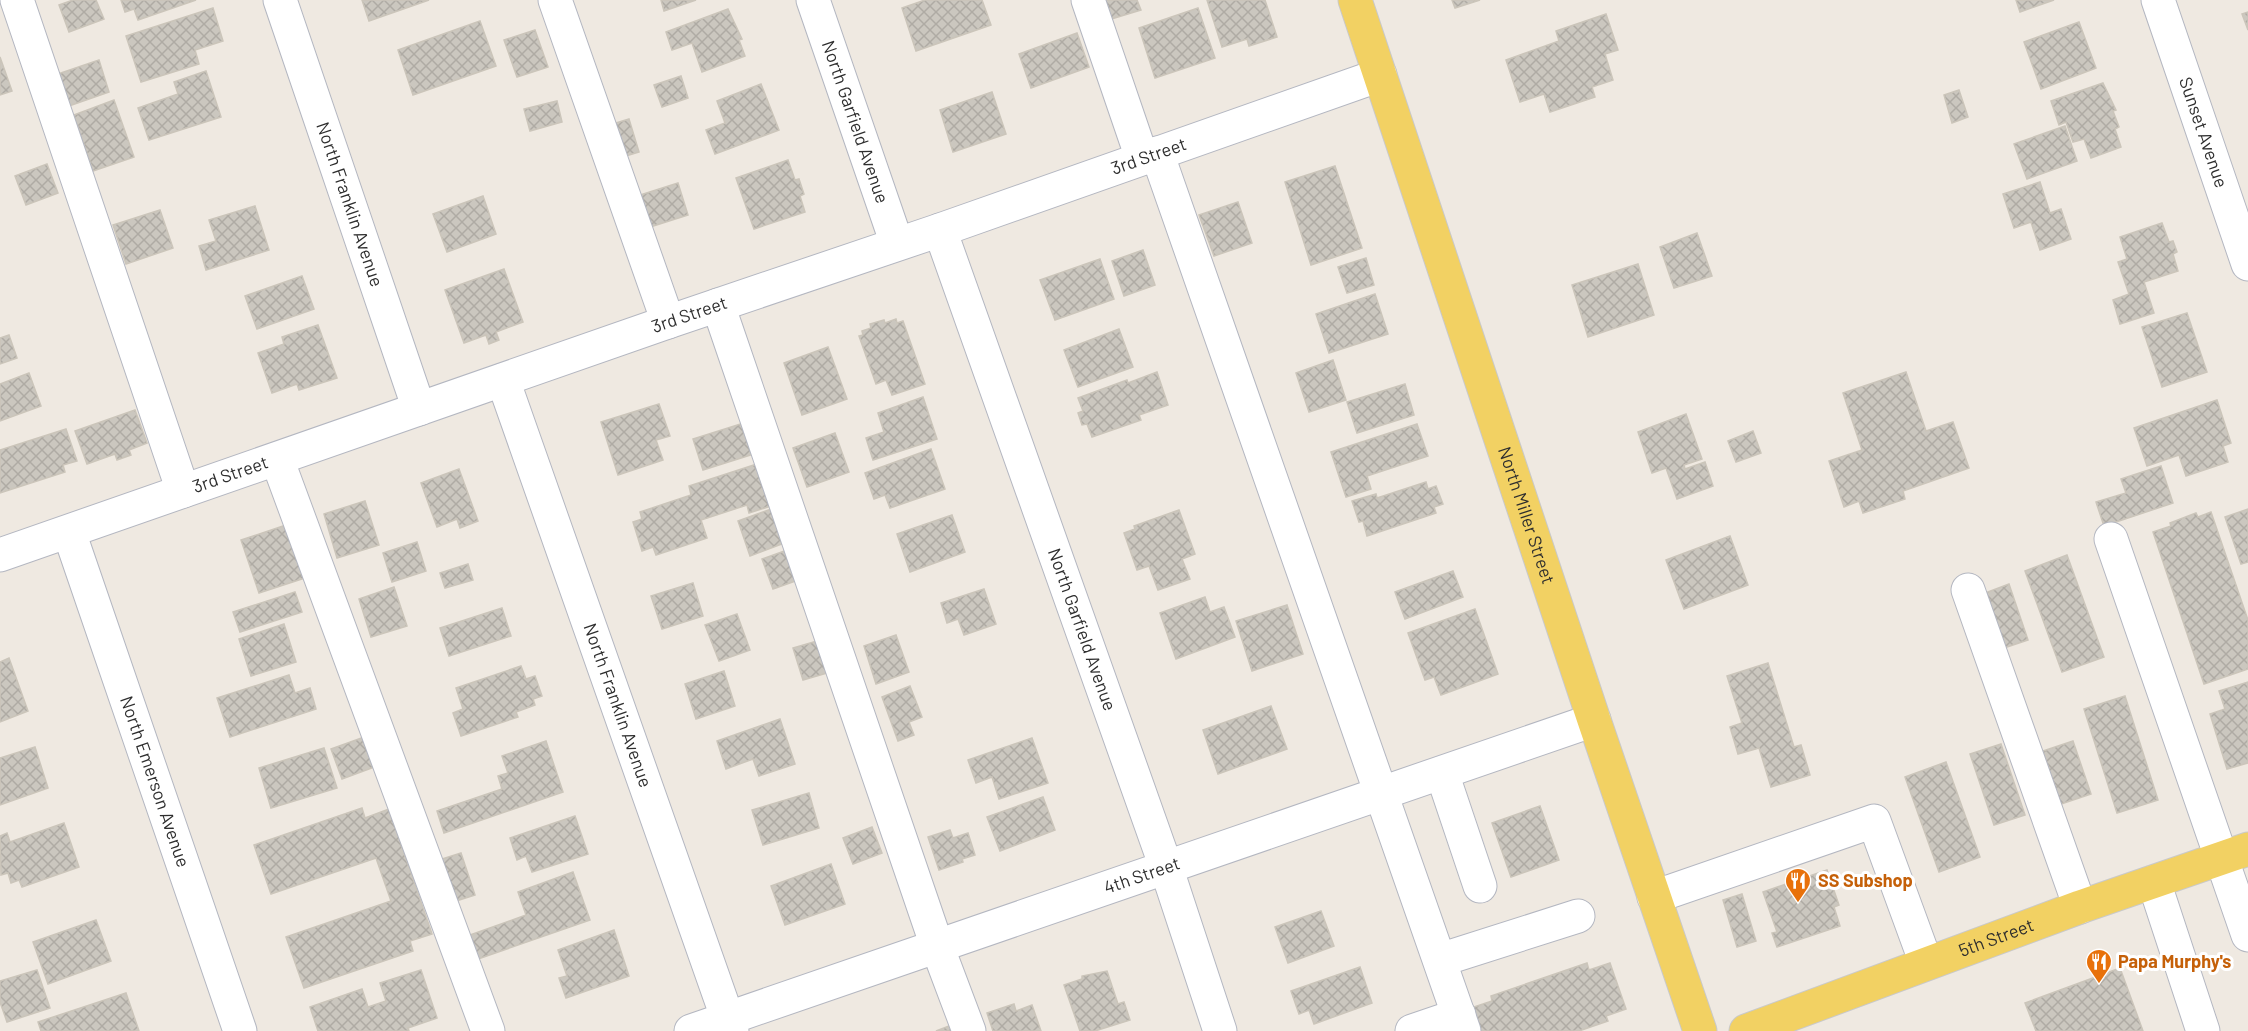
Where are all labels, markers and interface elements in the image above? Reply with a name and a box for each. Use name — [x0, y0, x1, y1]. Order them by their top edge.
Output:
street label: North Garfield Avenue — [818, 37, 894, 206]
street label: Sunset Avenue — [2175, 74, 2233, 190]
street label: North Franklin Avenue — [312, 119, 389, 289]
street label: 3rd Street — [1108, 132, 1189, 179]
street label: 3rd Street — [648, 291, 730, 337]
street label: North Miller Street — [1494, 444, 1560, 587]
street label: 3rd Street — [189, 450, 271, 497]
street label: North Garfield Avenue — [1044, 545, 1122, 713]
street label: North Franklin Avenue — [579, 620, 657, 790]
street label: North Emerson Avenue — [116, 693, 195, 870]
street label: 4th Street — [1101, 851, 1183, 898]
restaurant icon: SS Subshop — [1783, 866, 1813, 904]
place label: SS Subshop — [1818, 869, 1913, 891]
street label: 5th Street — [1955, 913, 2037, 961]
restaurant icon: Papa Murphy's — [2084, 947, 2114, 985]
place label: Papa Murphy's — [2118, 950, 2231, 972]

